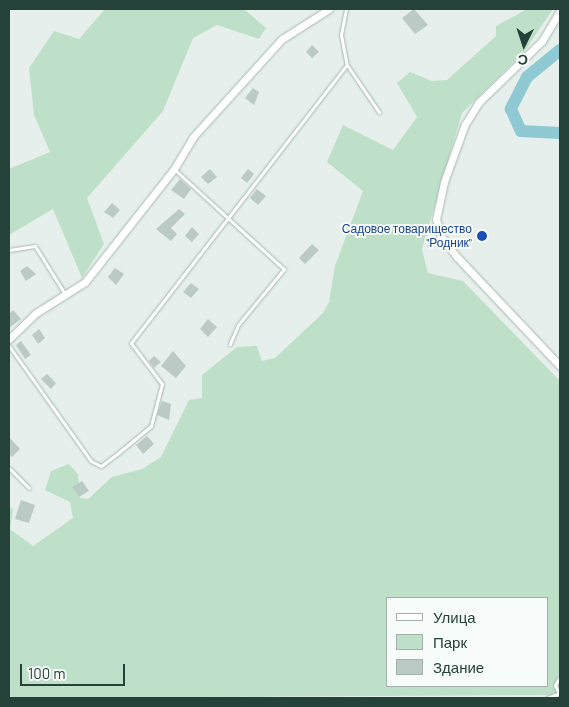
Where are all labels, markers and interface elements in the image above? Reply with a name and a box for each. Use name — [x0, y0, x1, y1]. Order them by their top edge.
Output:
north arrow — [499, 20, 549, 70]
text: С — [517, 52, 529, 69]
place label: Садовое товарищество "Родник" — [342, 222, 472, 250]
marker: Садовое товарищество "Родник" — [476, 230, 488, 242]
legend — [386, 597, 549, 687]
text: Улица — [433, 608, 476, 626]
text: Парк — [433, 633, 467, 651]
scale bar — [22, 654, 128, 686]
text: Здание — [433, 658, 484, 676]
text: 100 m — [28, 664, 66, 682]

